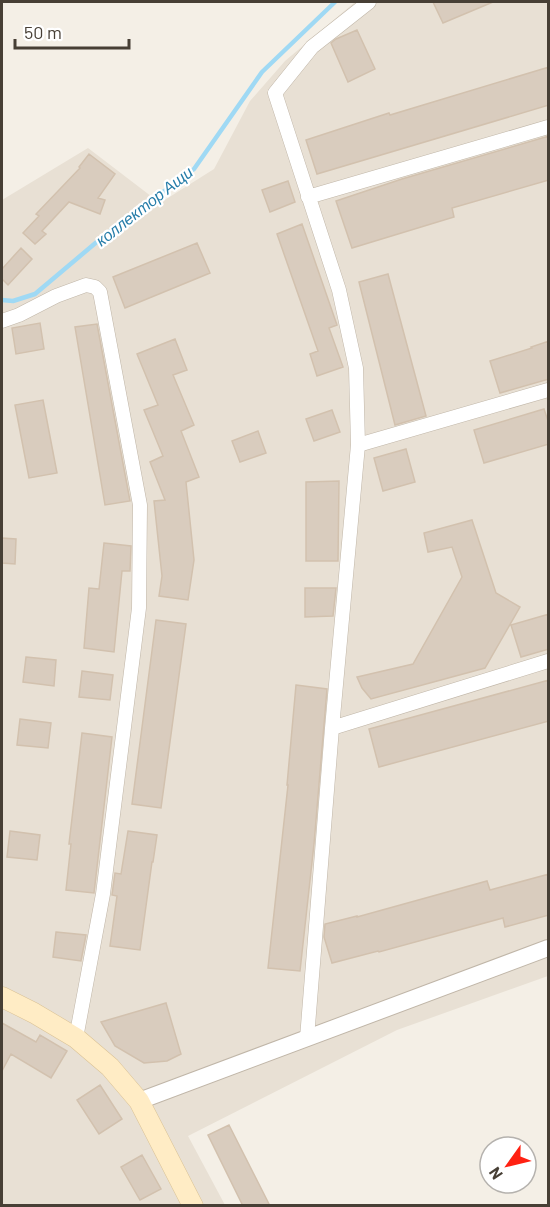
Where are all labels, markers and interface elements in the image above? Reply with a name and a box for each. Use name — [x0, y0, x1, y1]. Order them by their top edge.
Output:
scale bar — [15, 12, 129, 50]
text: 50 m — [24, 21, 62, 43]
water label: коллектор Ащи — [91, 162, 196, 249]
north arrow — [478, 1135, 538, 1195]
text: N — [484, 1164, 506, 1183]

